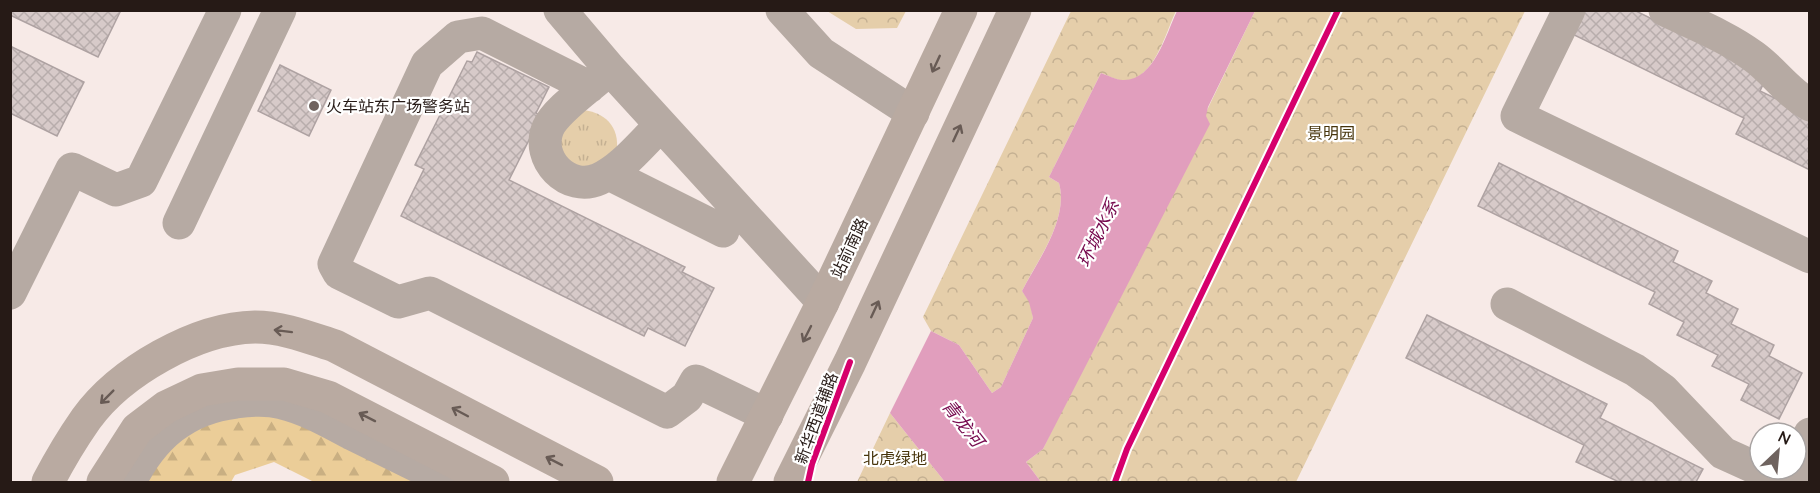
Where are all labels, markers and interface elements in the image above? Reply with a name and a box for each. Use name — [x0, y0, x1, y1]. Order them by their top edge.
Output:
one-way arrow — [930, 54, 942, 72]
place label: 火车站东广场警务站 — [326, 96, 470, 116]
marker: 火车站东广场警务站 — [307, 99, 321, 113]
park label: 景明园 — [1307, 123, 1355, 143]
one-way arrow — [952, 124, 964, 142]
water label: 环城水系 — [1072, 195, 1125, 270]
street label: 站前南路 — [826, 215, 872, 281]
one-way arrow — [869, 301, 881, 319]
one-way arrow — [274, 325, 294, 336]
one-way arrow — [801, 325, 813, 343]
street label: 新华西道辅路 — [790, 369, 842, 467]
one-way arrow — [100, 389, 115, 404]
water label: 青龙河 — [937, 395, 991, 454]
one-way arrow — [451, 406, 469, 417]
one-way arrow — [358, 411, 376, 422]
north arrow — [1748, 421, 1808, 481]
text: N — [1775, 426, 1794, 449]
park label: 北虎绿地 — [863, 448, 927, 468]
one-way arrow — [545, 454, 563, 466]

